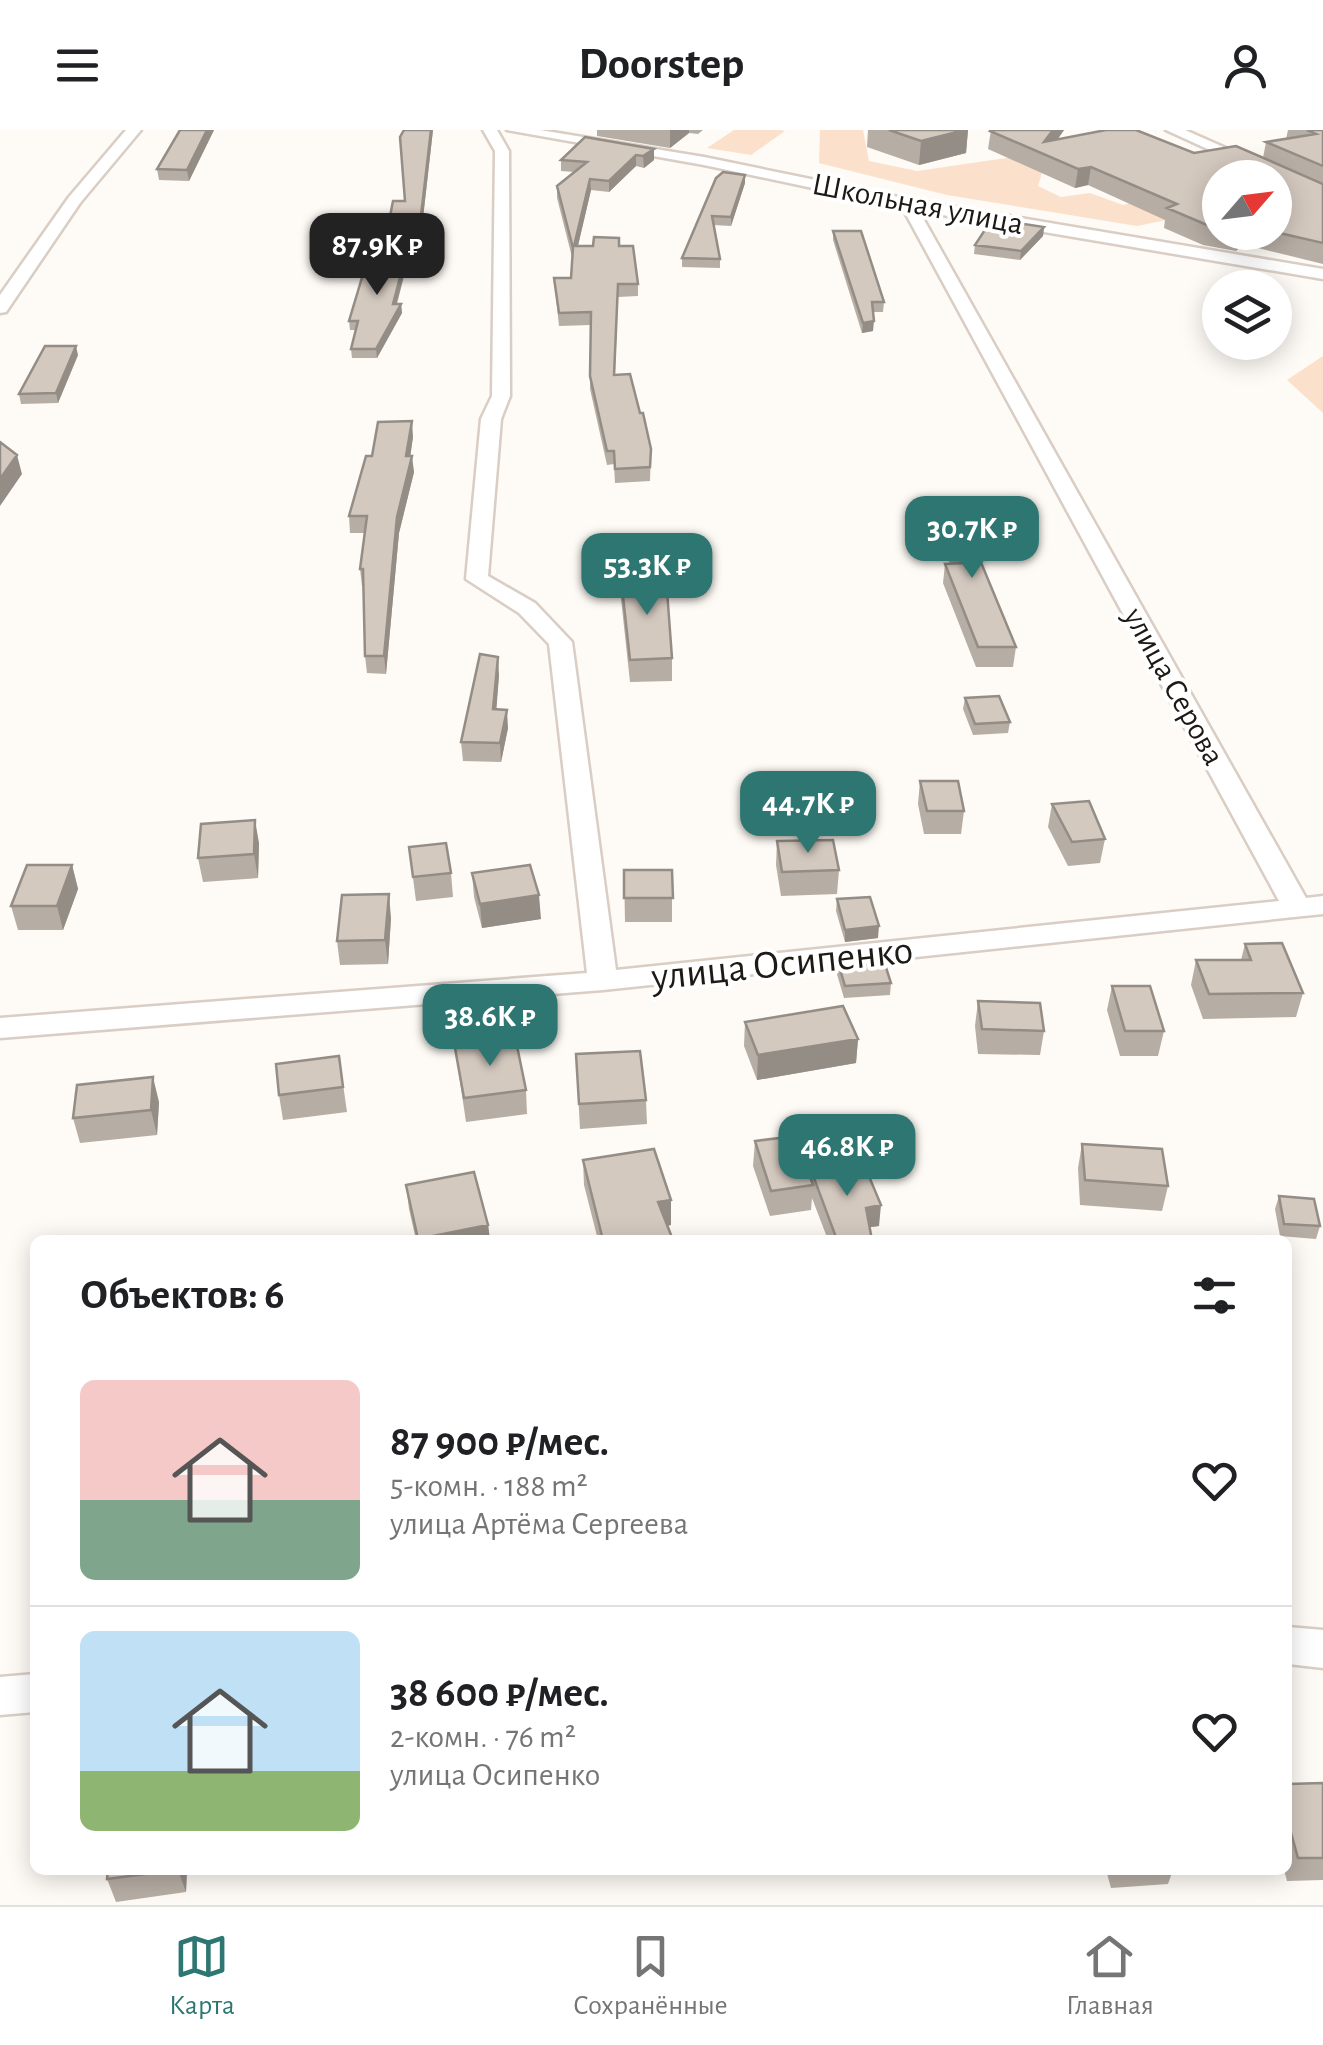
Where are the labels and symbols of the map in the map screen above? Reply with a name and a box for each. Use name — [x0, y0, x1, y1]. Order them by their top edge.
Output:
north arrow — [1202, 160, 1292, 250]
street label: Школьная улица — [809, 168, 1026, 240]
pin: 87.9K ₽ — [285, 213, 469, 298]
pin: 30.7K ₽ — [880, 496, 1064, 581]
pin: 53.3K ₽ — [555, 533, 739, 618]
street label: улица Серова — [1117, 602, 1230, 771]
pin: 44.7K ₽ — [716, 771, 900, 856]
street label: улица Осипенко — [648, 930, 915, 998]
pin: 38.6K ₽ — [398, 984, 582, 1069]
pin: 46.8K ₽ — [755, 1114, 939, 1199]

